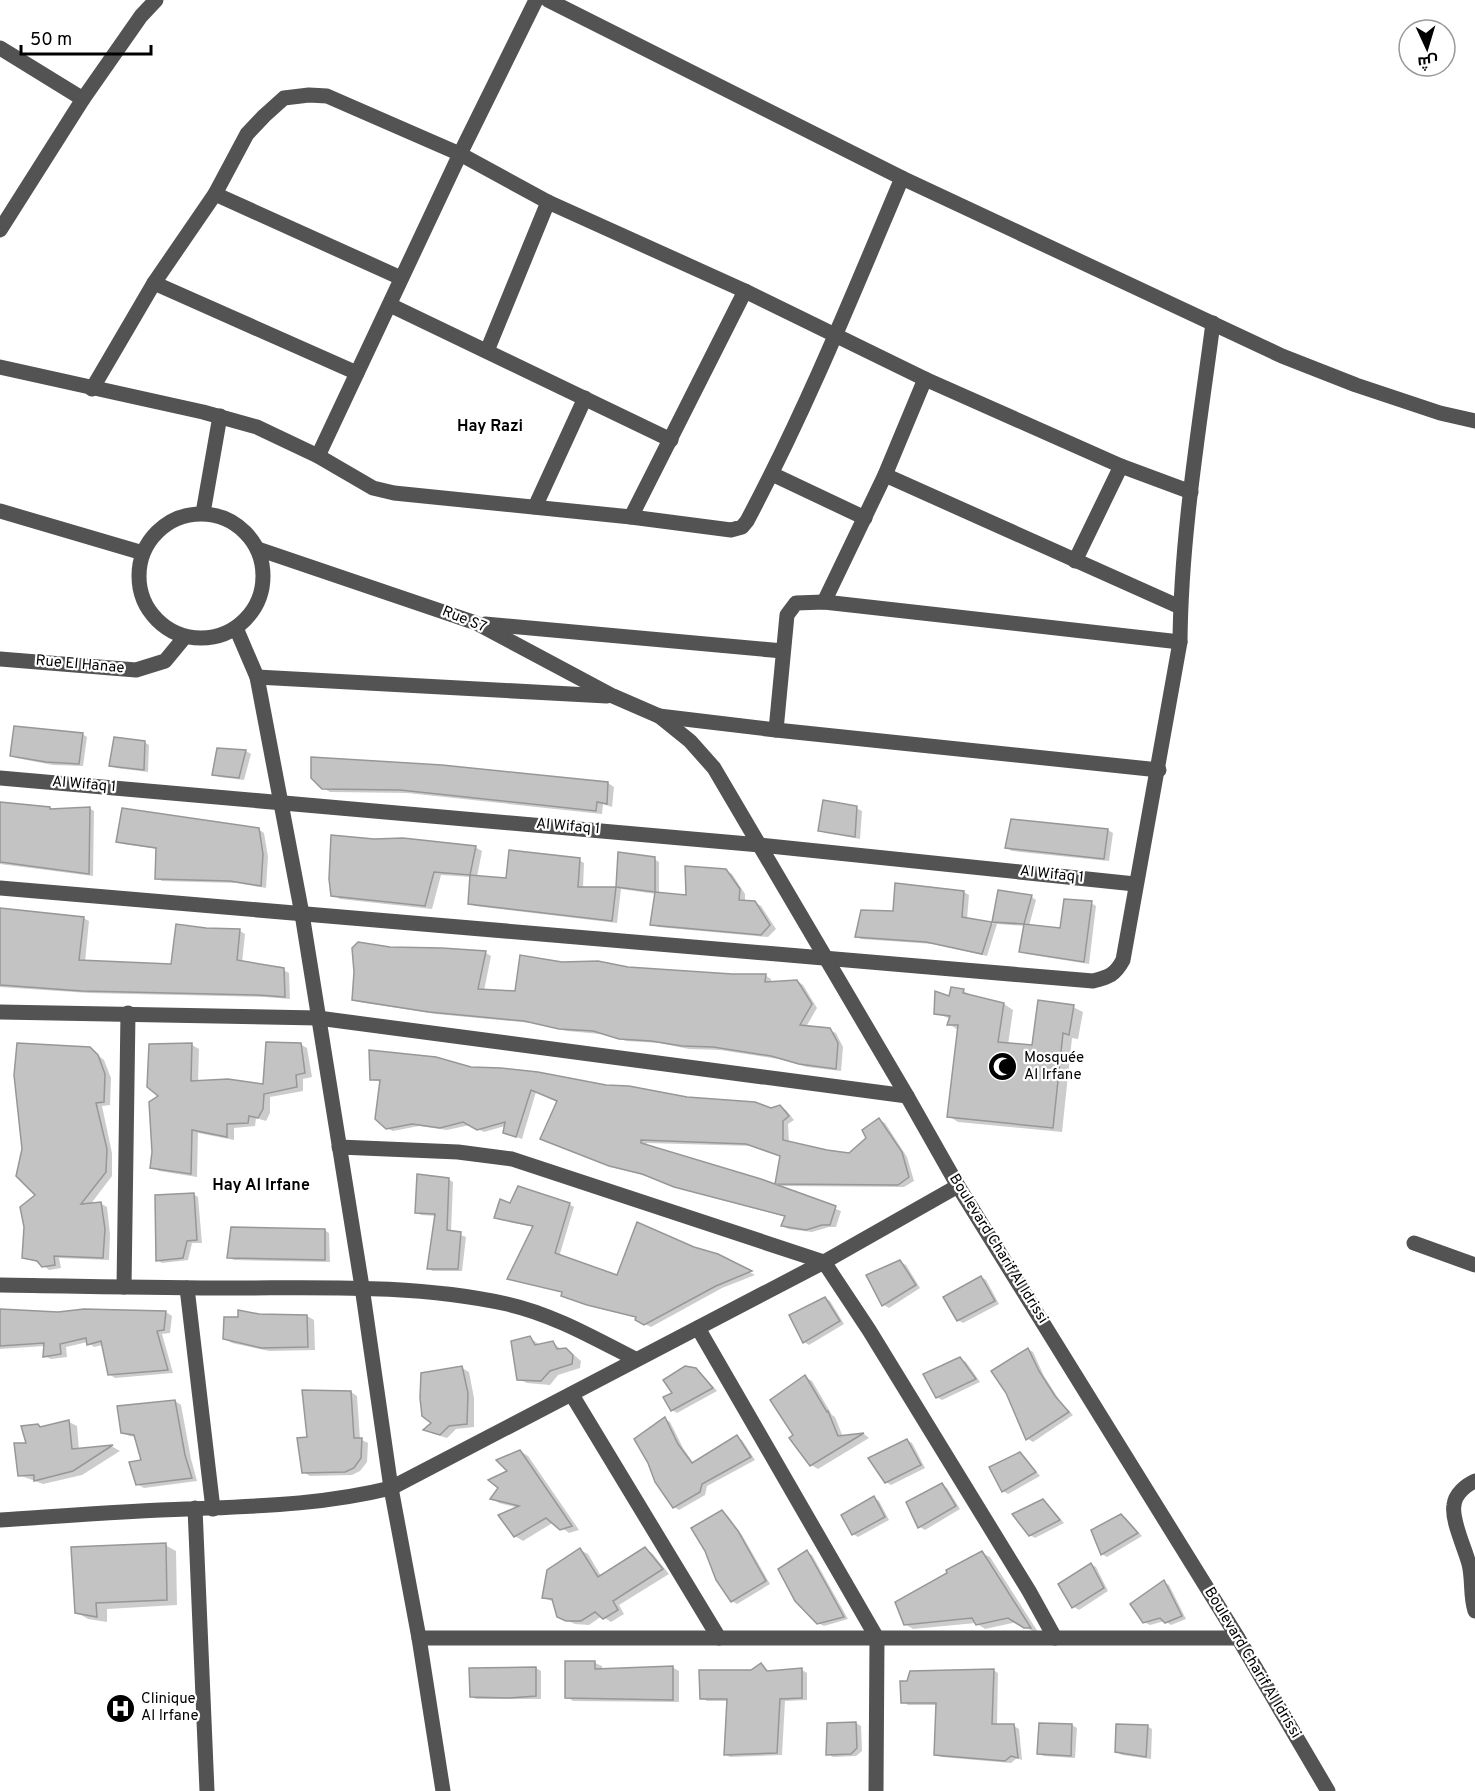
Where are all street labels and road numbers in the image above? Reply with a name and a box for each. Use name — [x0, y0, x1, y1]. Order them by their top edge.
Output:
street label: Rue S7 — [439, 603, 489, 638]
street label: Rue El Hanae — [35, 652, 125, 678]
street label: Al Wifaq 1 — [51, 773, 117, 797]
street label: Al Wifaq 1 — [535, 815, 601, 839]
street label: Al Wifaq 1 — [1019, 862, 1085, 888]
street label: Boulevard Charif Al Idrissi — [944, 1171, 1052, 1327]
street label: Boulevard Charif Al Idrissi — [1199, 1584, 1305, 1742]

